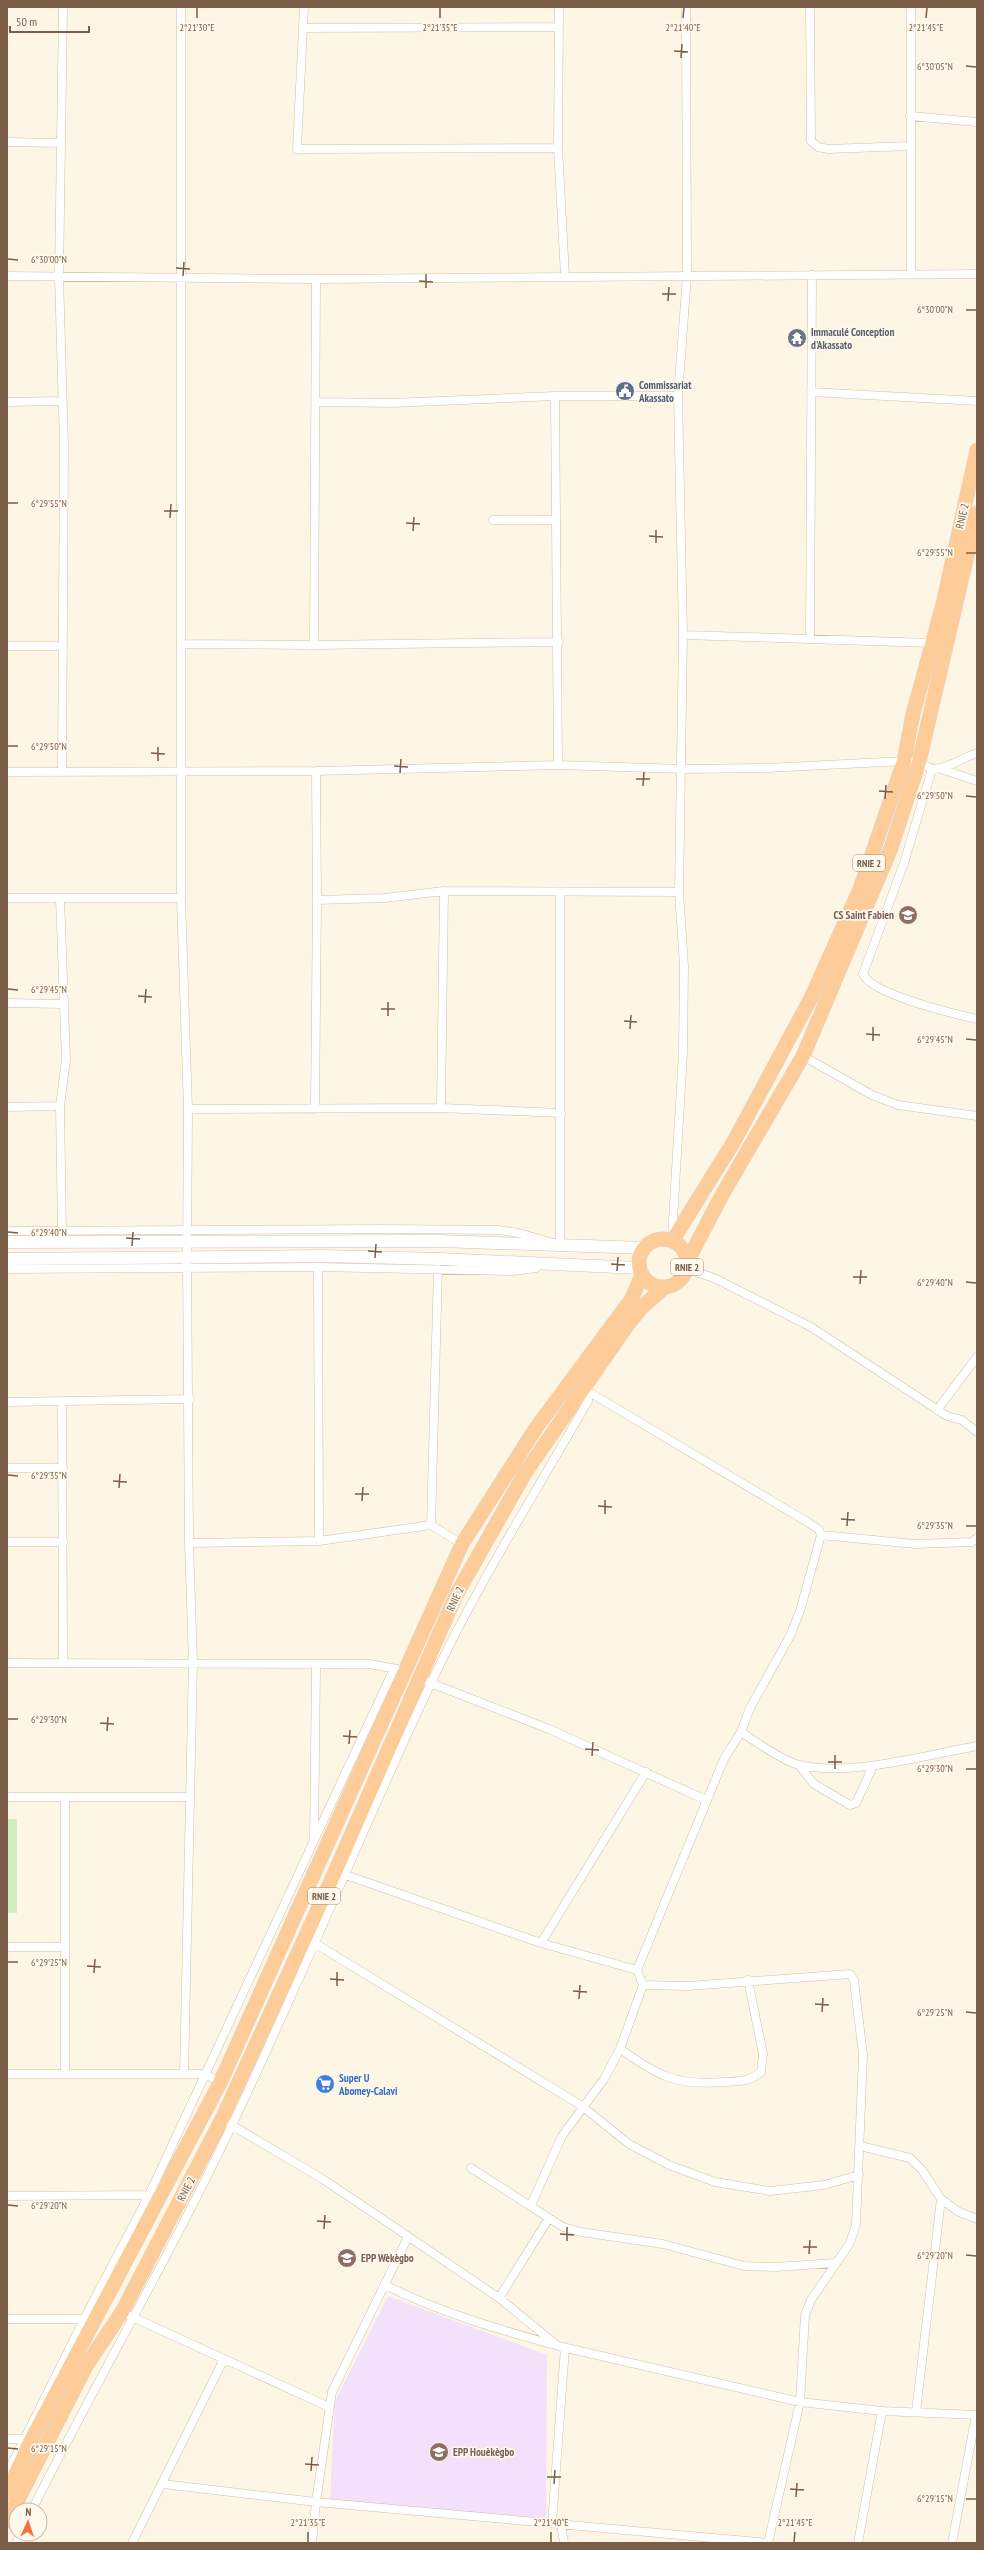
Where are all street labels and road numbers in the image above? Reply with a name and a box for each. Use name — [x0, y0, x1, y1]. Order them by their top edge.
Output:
street label: RNIE 2 — [952, 502, 972, 530]
road number: RNIE 2 — [853, 855, 885, 871]
road number: RNIE 2 — [671, 1259, 703, 1275]
street label: RNIE 2 — [443, 1584, 467, 1614]
road number: RNIE 2 — [308, 1888, 340, 1904]
street label: RNIE 2 — [174, 2174, 198, 2204]

